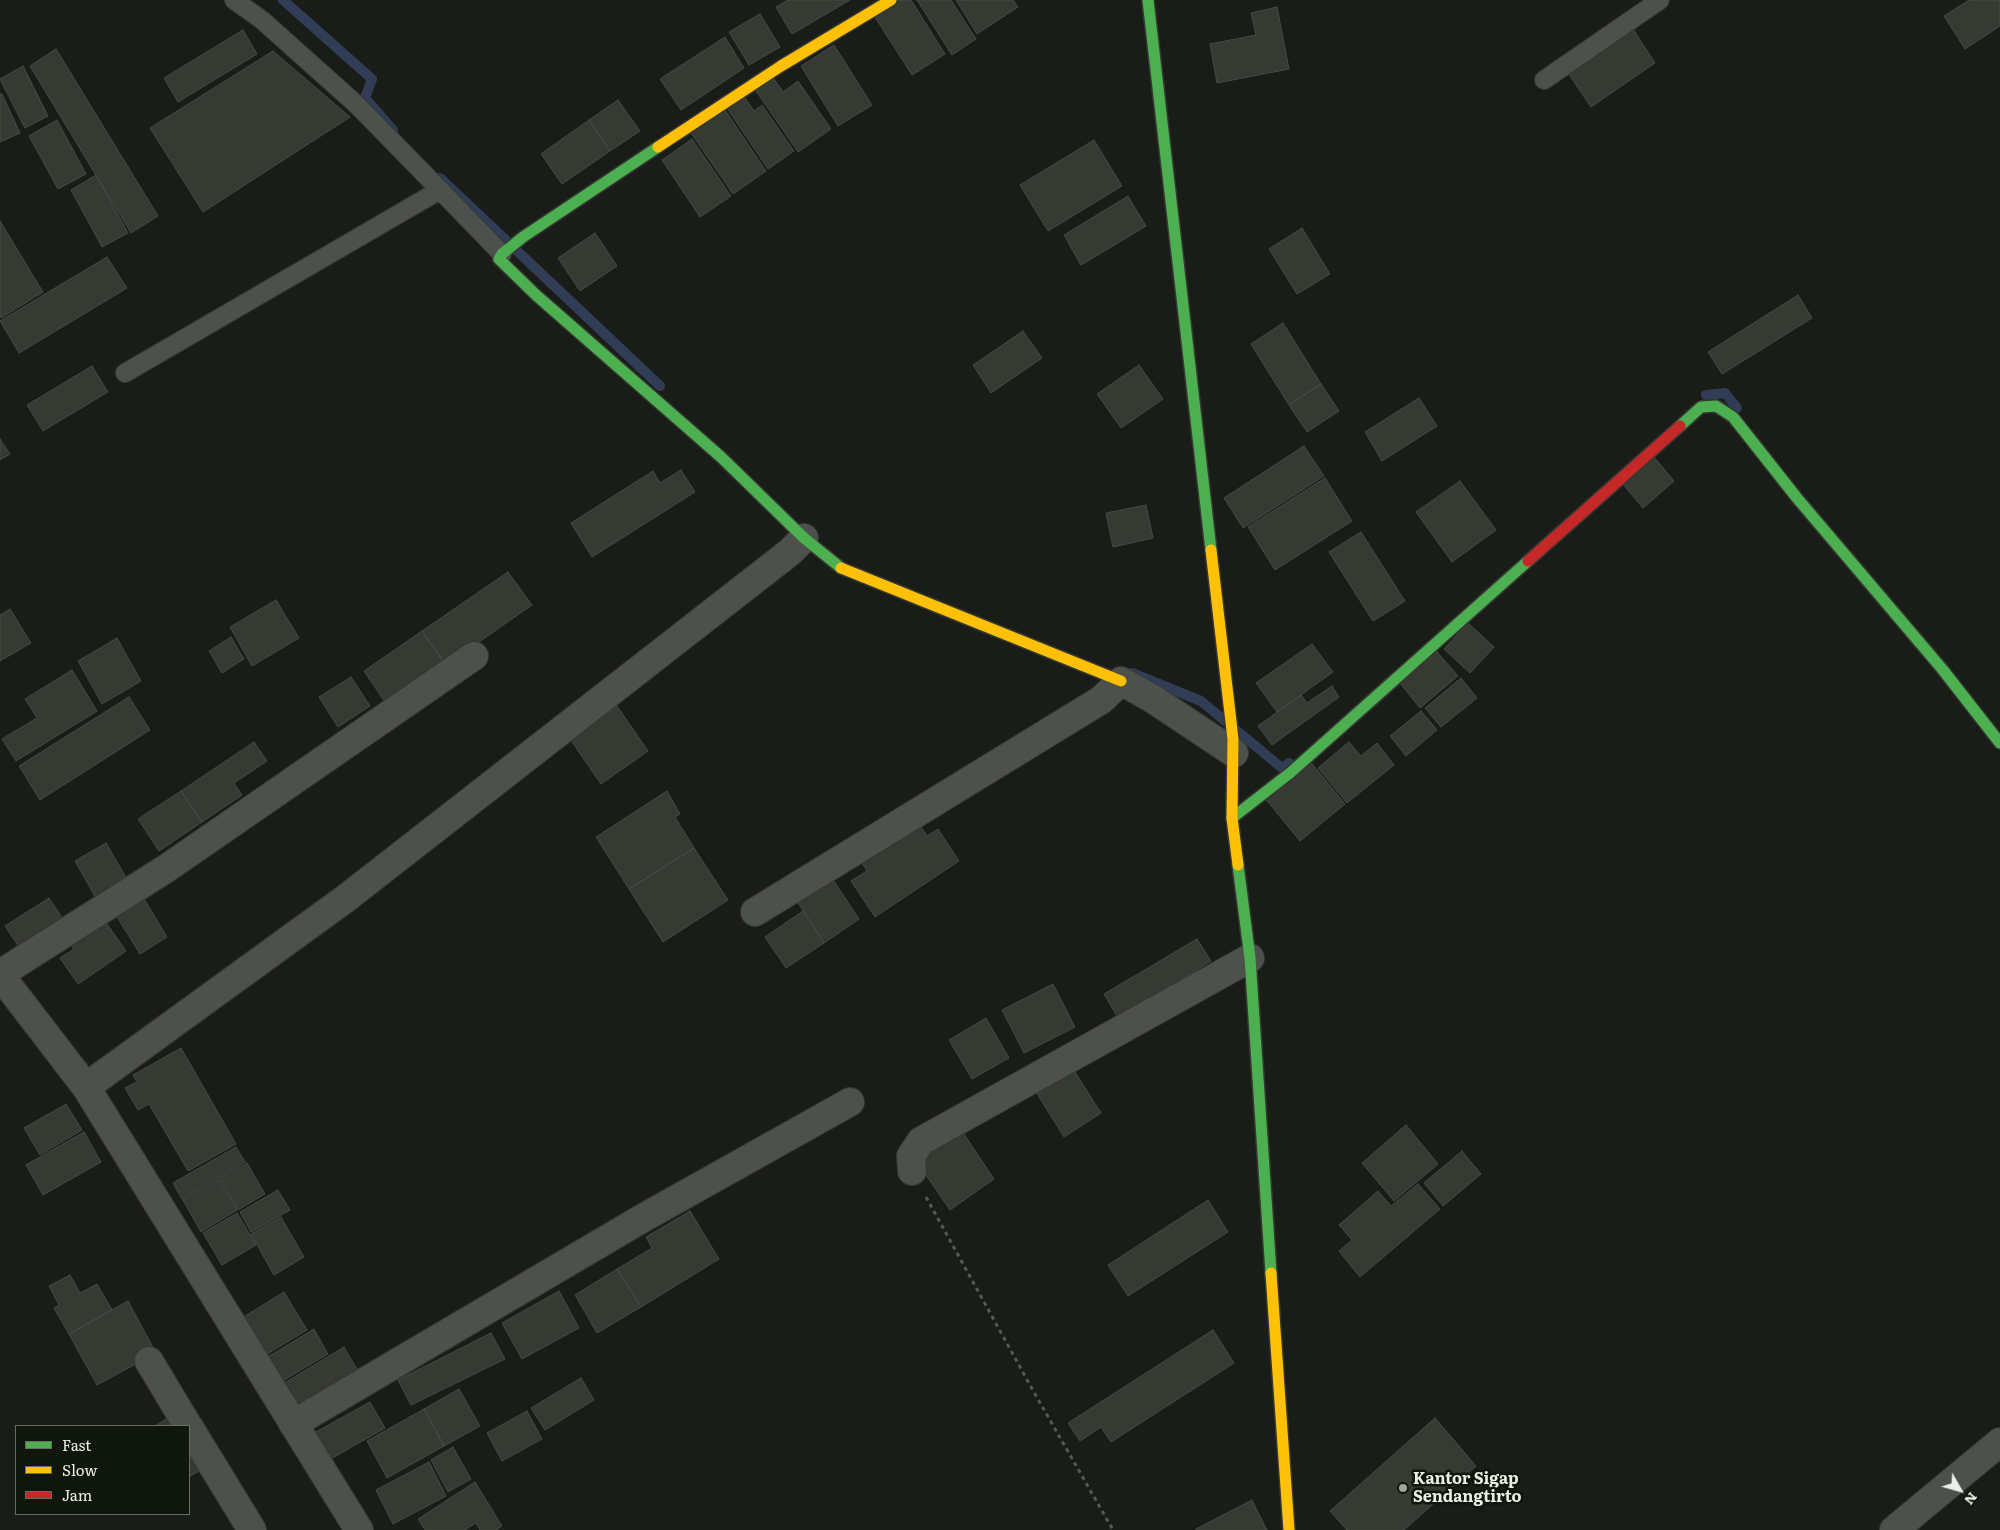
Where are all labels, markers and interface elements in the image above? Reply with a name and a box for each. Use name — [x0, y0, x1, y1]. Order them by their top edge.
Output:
legend — [15, 1425, 190, 1515]
text: Fast — [62, 1433, 91, 1456]
text: Slow — [62, 1458, 97, 1481]
north arrow — [1935, 1465, 1985, 1515]
place label: Kantor Sigap Sendangtirto — [1413, 1469, 1522, 1507]
marker: Kantor Sigap Sendangtirto — [1397, 1482, 1409, 1494]
text: Jam — [62, 1483, 92, 1506]
text: N — [1960, 1488, 1983, 1510]

